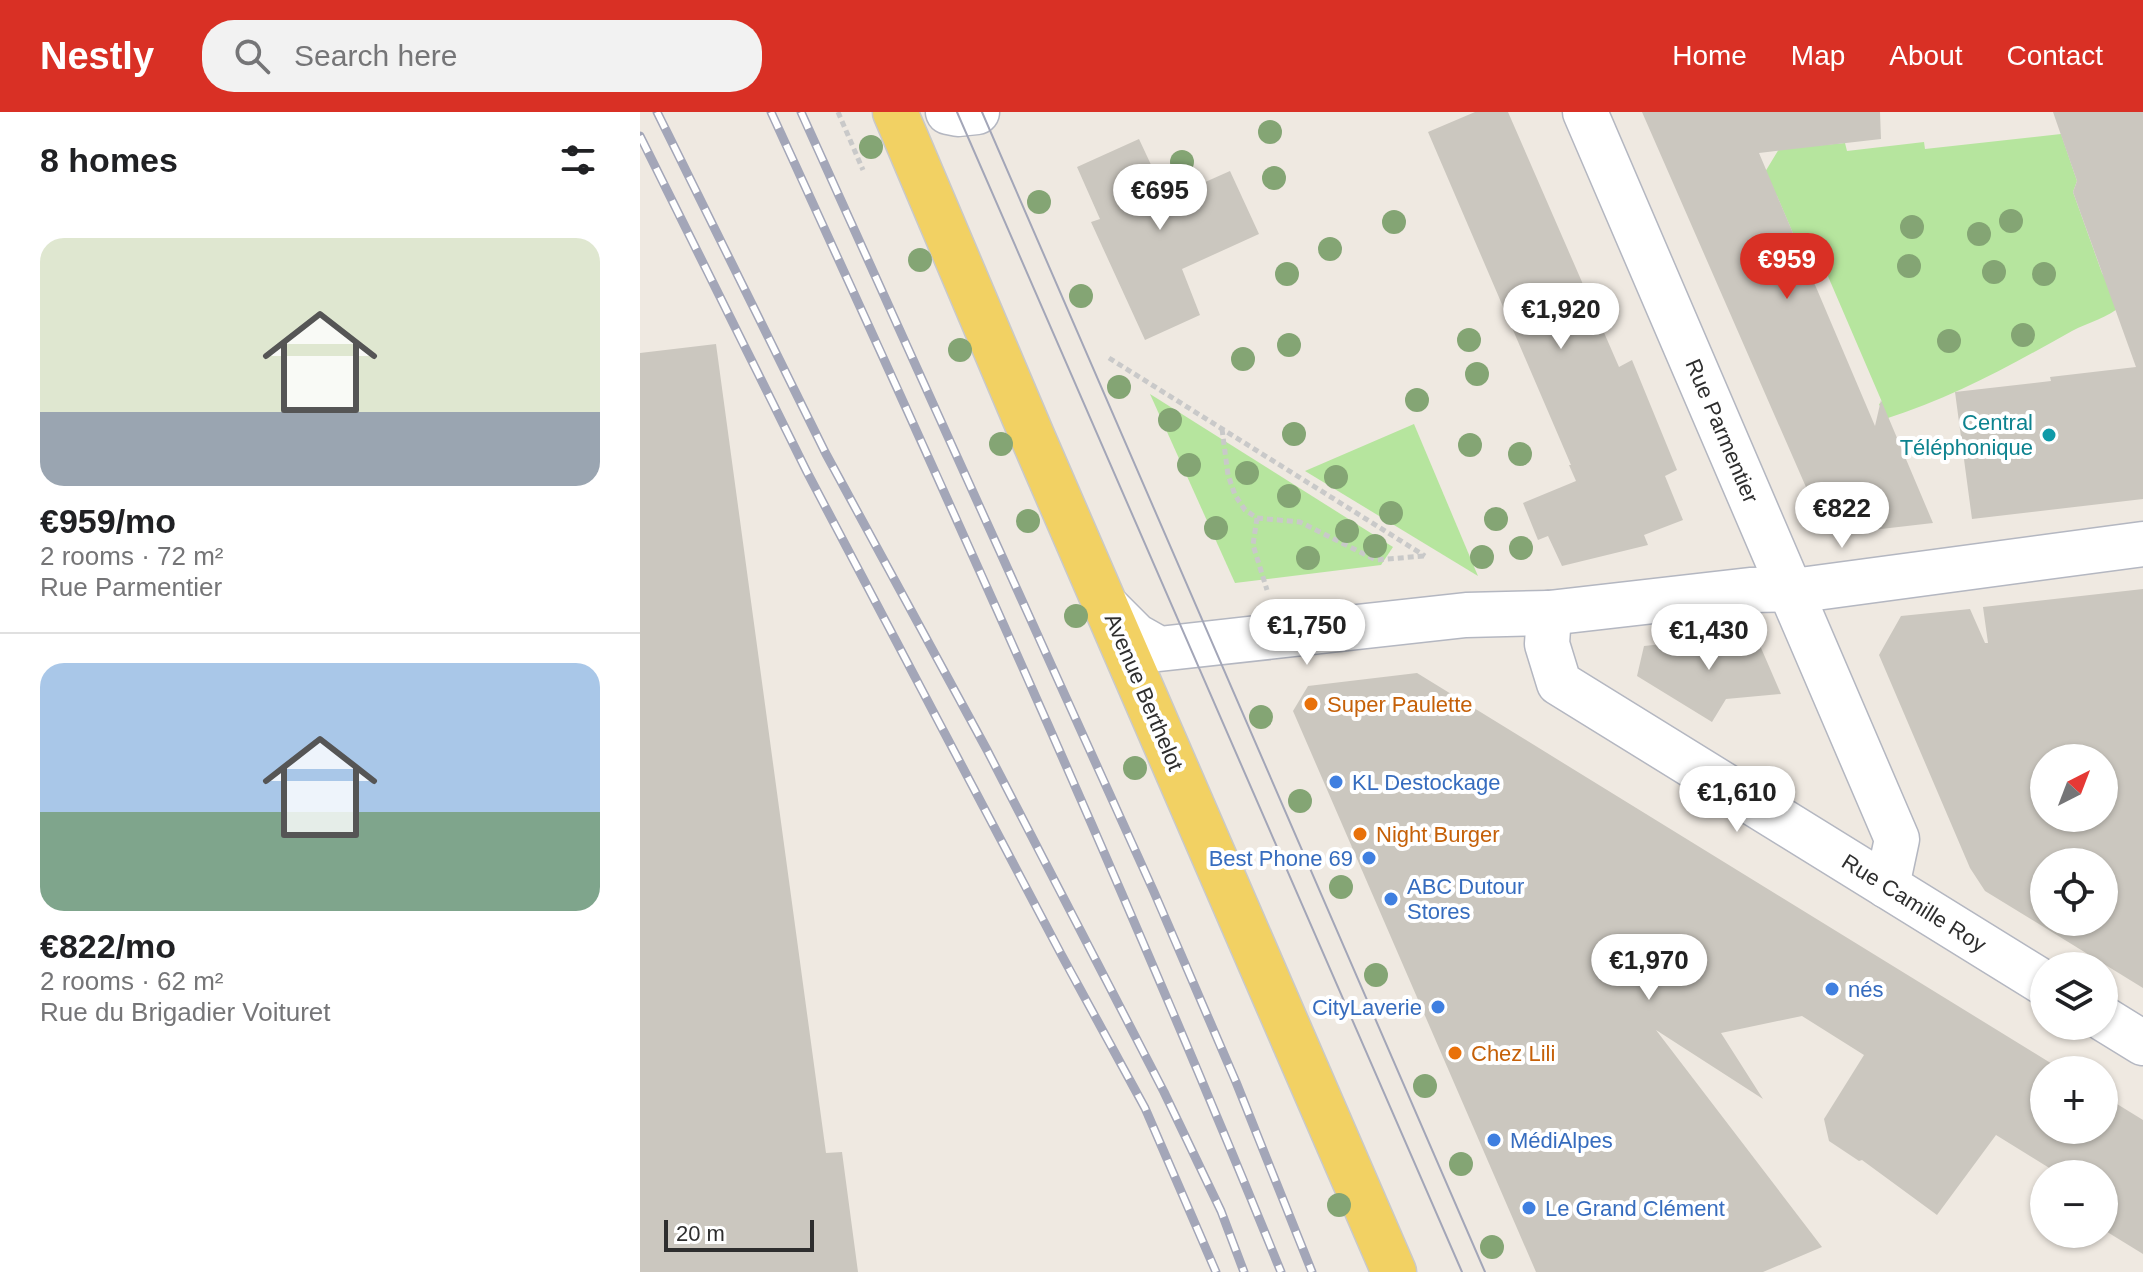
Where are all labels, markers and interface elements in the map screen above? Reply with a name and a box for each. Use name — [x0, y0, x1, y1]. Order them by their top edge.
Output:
search box — [202, 20, 762, 92]
icon: search — [230, 34, 274, 78]
text: Nestly — [40, 35, 154, 77]
text: Search here — [294, 39, 458, 72]
text: Home — [1672, 40, 1747, 71]
text: Map — [1791, 40, 1845, 71]
text: About — [1889, 40, 1963, 71]
text: Contact — [2007, 40, 2103, 71]
icon: filters — [556, 138, 600, 182]
text: 8 homes — [40, 141, 178, 179]
pin: €695 — [1113, 164, 1207, 232]
text: €695 — [1131, 175, 1189, 205]
pin: €959 — [1740, 233, 1834, 301]
text: €959 — [1758, 244, 1816, 274]
pin: €1,920 — [1496, 283, 1626, 351]
icon: home — [248, 290, 392, 434]
text: €1,920 — [1521, 294, 1601, 324]
street label: Rue Parmentier — [1680, 355, 1764, 507]
place label: Central Téléphonique — [1900, 410, 2033, 460]
marker: Central Téléphonique — [2040, 426, 2058, 444]
pin: €822 — [1795, 482, 1889, 550]
text: €822 — [1813, 493, 1871, 523]
text: €959/mo — [40, 502, 176, 540]
text: 2 rooms · 72 m² — [40, 541, 224, 571]
text: Rue Parmentier — [40, 572, 222, 602]
pin: €1,750 — [1242, 599, 1372, 667]
pin: €1,430 — [1644, 604, 1774, 672]
street label: Avenue Berthelot — [1100, 610, 1188, 774]
text: €1,750 — [1267, 610, 1347, 640]
text: €1,430 — [1669, 615, 1749, 645]
place label: Super Paulette — [1327, 692, 1473, 717]
marker: Super Paulette — [1302, 695, 1320, 713]
icon: home — [248, 715, 392, 859]
north arrow — [2030, 744, 2118, 832]
map controls — [2030, 744, 2118, 1248]
pin: €1,610 — [1672, 766, 1802, 834]
place label: KL Destockage — [1352, 770, 1500, 795]
marker: KL Destockage — [1327, 773, 1345, 791]
text: €1,610 — [1697, 777, 1777, 807]
place label: Night Burger — [1376, 822, 1500, 847]
marker: Night Burger — [1351, 825, 1369, 843]
place label: Best Phone 69 — [1209, 846, 1353, 871]
button: locate — [2030, 848, 2118, 936]
marker: Best Phone 69 — [1360, 849, 1378, 867]
street label: Rue Camille Roy — [1837, 849, 1991, 957]
place label: ABC Dutour Stores — [1407, 874, 1524, 924]
marker: ABC Dutour Stores — [1382, 890, 1400, 908]
text: €822/mo — [40, 927, 176, 965]
pin: €1,970 — [1584, 934, 1714, 1002]
text: €1,970 — [1609, 945, 1689, 975]
button: layers — [2030, 952, 2118, 1040]
text: 2 rooms · 62 m² — [40, 966, 224, 996]
place label: nés — [1848, 977, 1883, 1002]
marker: nés — [1823, 980, 1841, 998]
place label: CityLaverie — [1312, 995, 1422, 1020]
text: Rue du Brigadier Voituret — [40, 997, 331, 1027]
marker: CityLaverie — [1429, 998, 1447, 1016]
place label: Chez Lili — [1471, 1041, 1555, 1066]
marker: Chez Lili — [1446, 1044, 1464, 1062]
button: + — [2030, 1056, 2118, 1144]
place label: MédiAlpes — [1510, 1128, 1613, 1153]
marker: MédiAlpes — [1485, 1131, 1503, 1149]
button: − — [2030, 1160, 2118, 1248]
place label: Le Grand Clément — [1545, 1196, 1725, 1221]
marker: Le Grand Clément — [1520, 1199, 1538, 1217]
scale bar — [664, 1216, 814, 1252]
text: 20 m — [676, 1221, 725, 1246]

